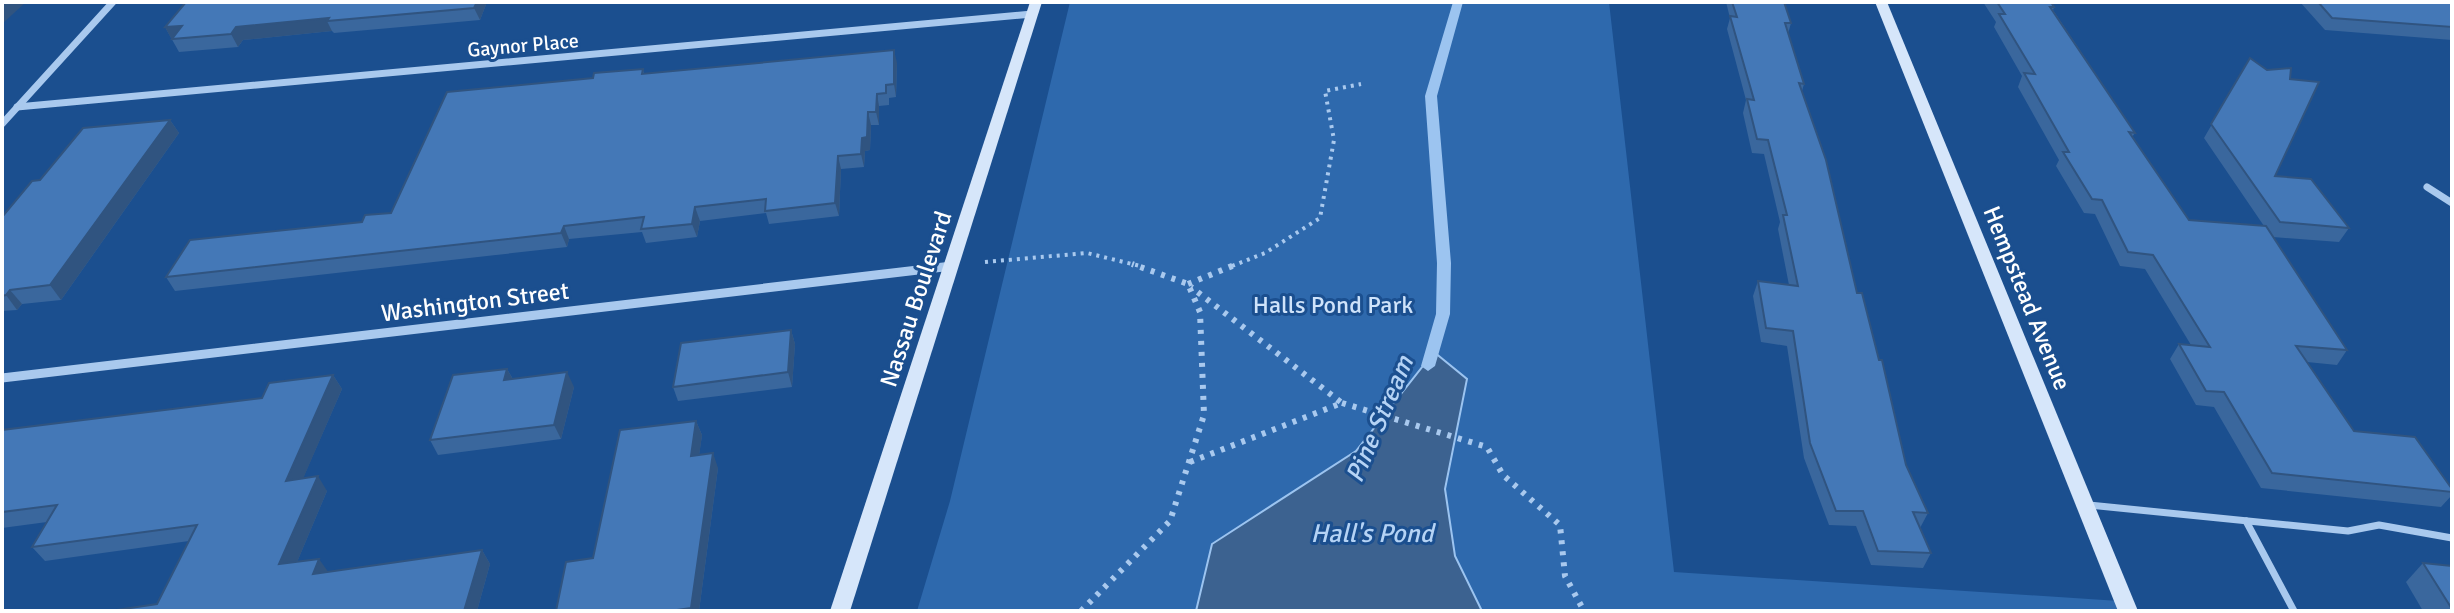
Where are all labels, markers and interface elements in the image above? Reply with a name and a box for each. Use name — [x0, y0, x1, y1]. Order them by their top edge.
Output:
street label: Gaynor Place — [466, 28, 580, 63]
street label: Hempstead Avenue — [1976, 202, 2078, 394]
street label: Nassau Boulevard — [873, 207, 959, 391]
street label: Washington Street — [379, 276, 571, 328]
park label: Halls Pond Park — [1253, 290, 1413, 320]
water label: Pine Stream — [1339, 350, 1421, 487]
water label: Hall's Pond — [1311, 518, 1437, 550]

